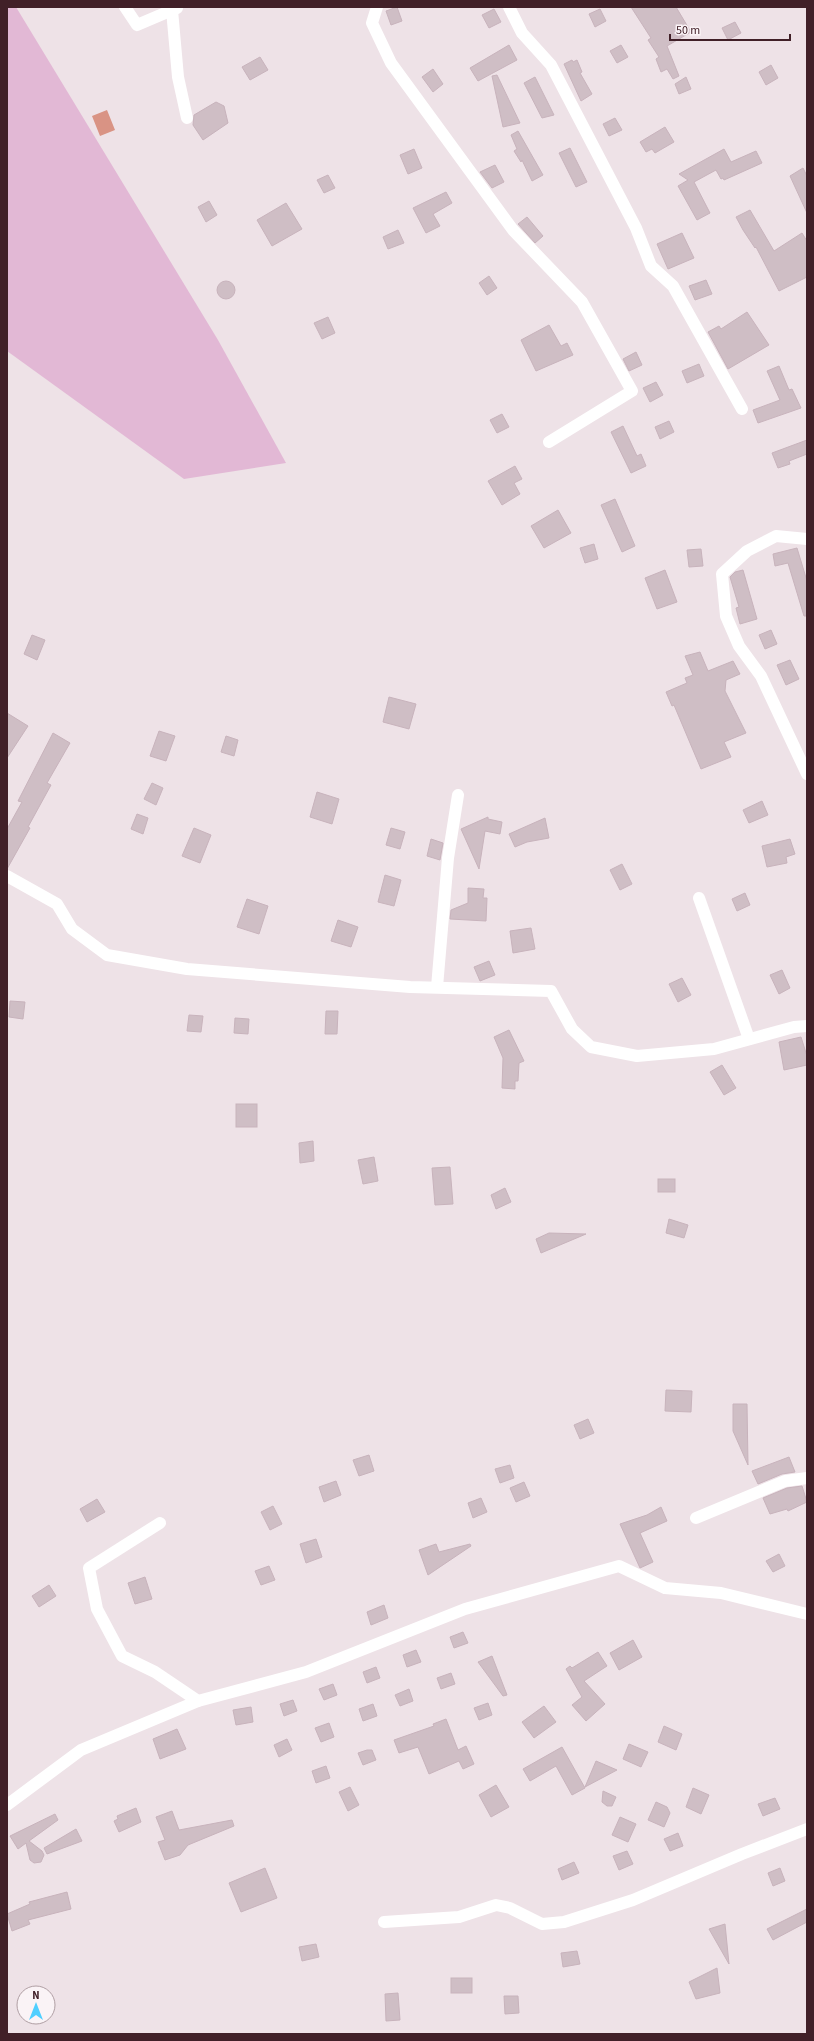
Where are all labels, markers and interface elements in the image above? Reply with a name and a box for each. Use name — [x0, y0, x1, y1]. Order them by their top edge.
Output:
scale bar — [670, 16, 790, 42]
text: 50 m — [676, 22, 700, 39]
north arrow — [16, 1985, 56, 2025]
text: N — [32, 1988, 40, 2003]

